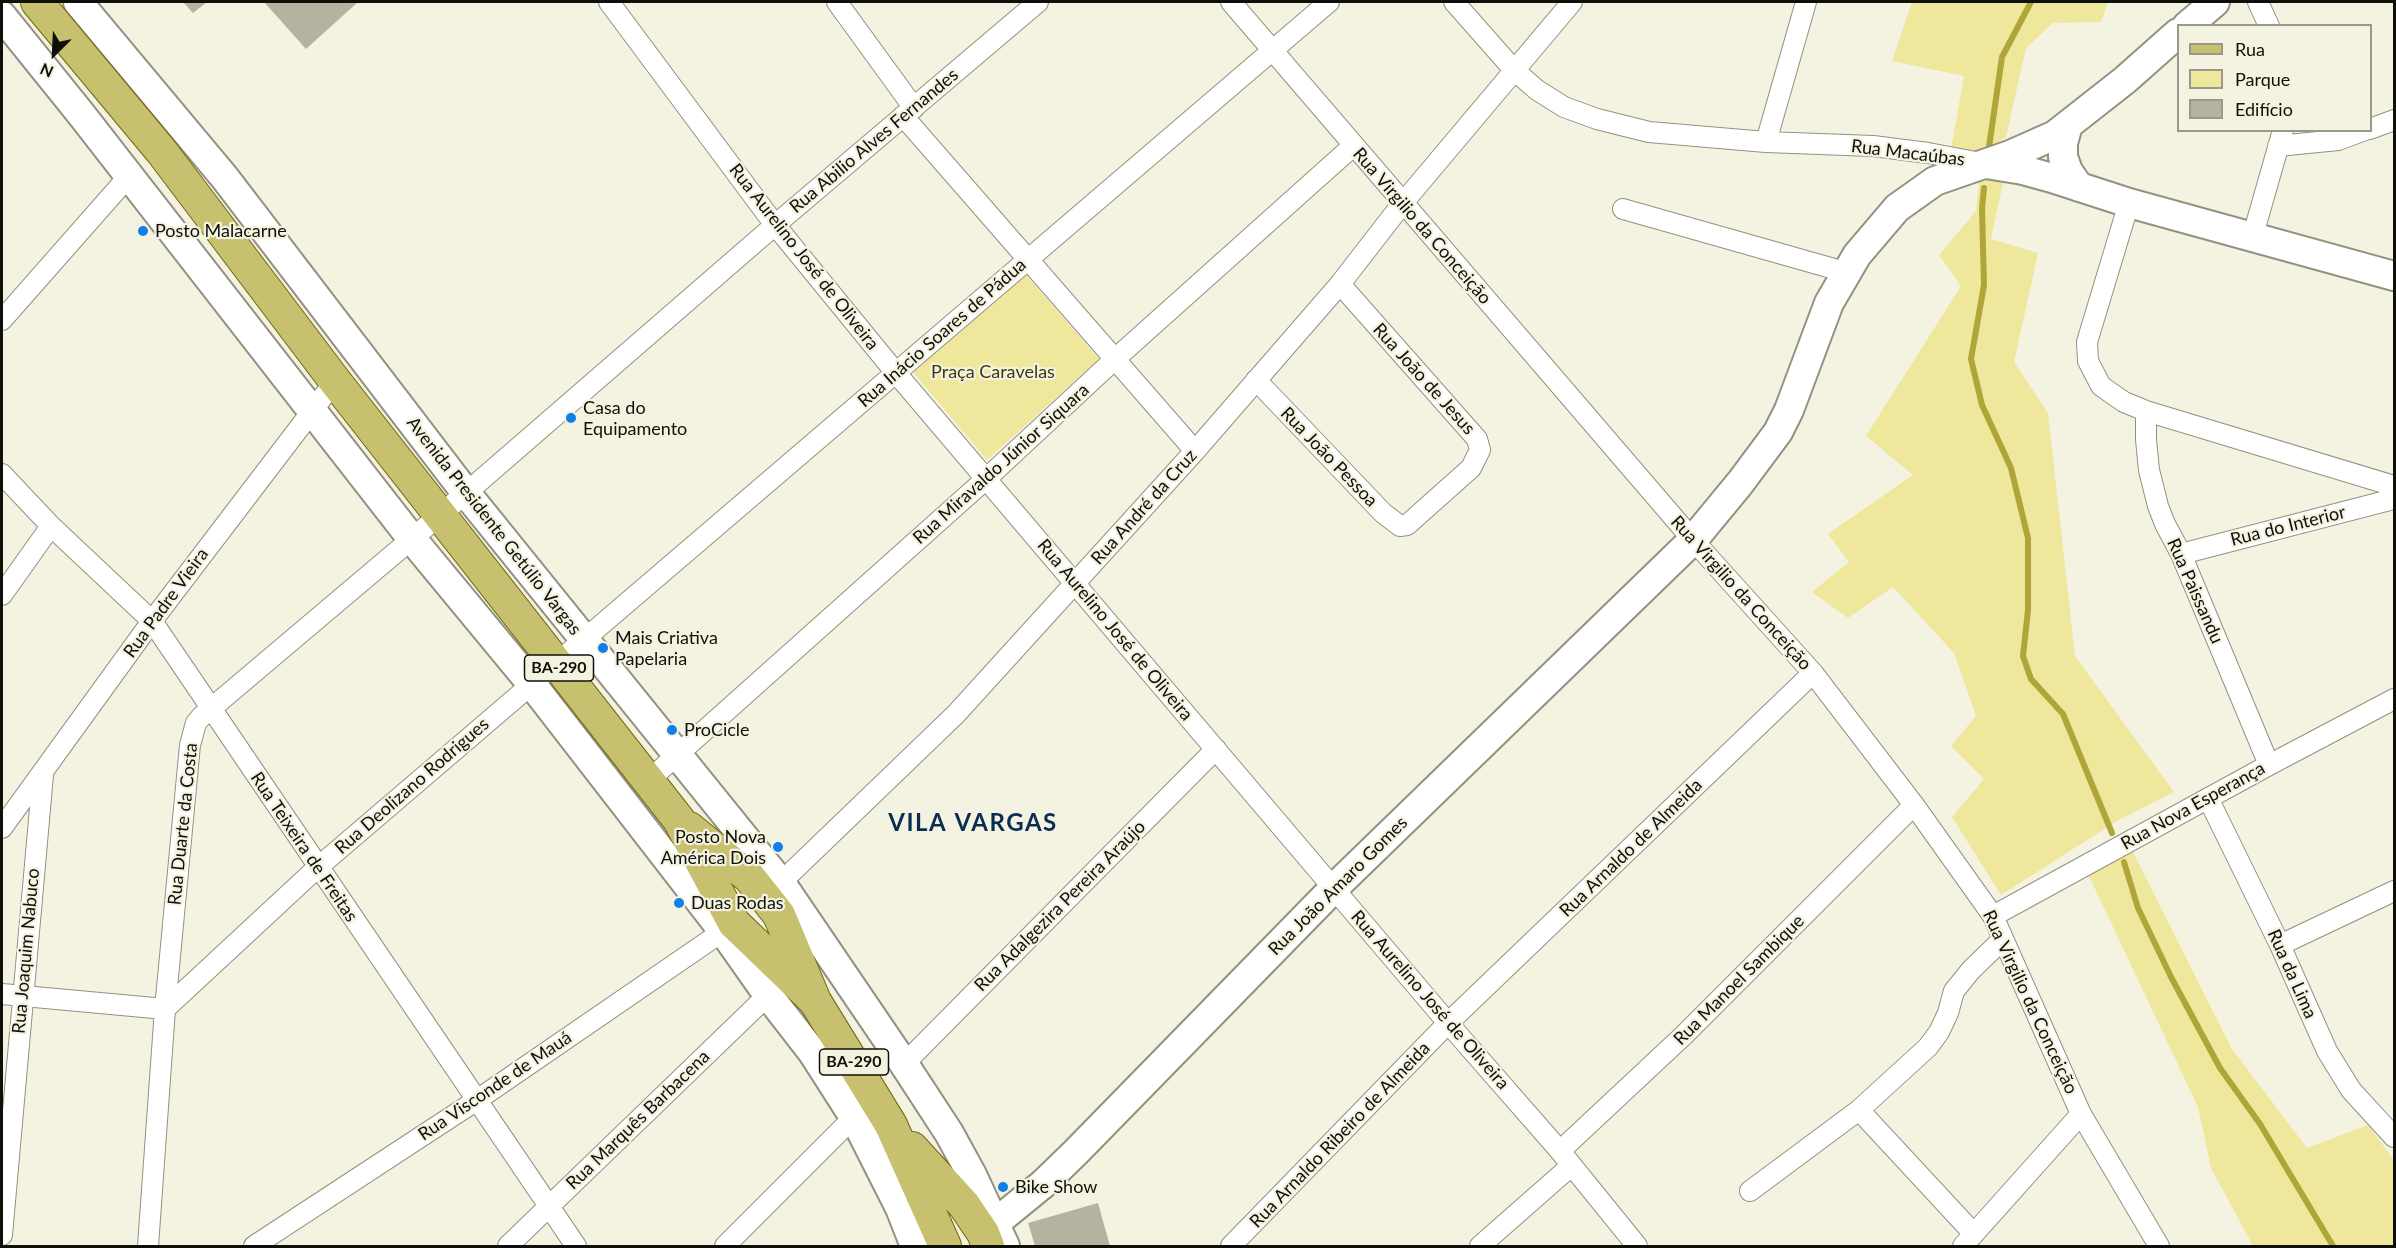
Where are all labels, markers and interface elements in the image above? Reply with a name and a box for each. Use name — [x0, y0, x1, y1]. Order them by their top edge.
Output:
north arrow — [24, 24, 84, 84]
legend — [2177, 24, 2372, 132]
text: Rua — [2235, 38, 2265, 60]
text: N — [37, 60, 56, 82]
street label: Rua Abilio Alves Fernandes — [785, 64, 963, 218]
text: Parque — [2235, 68, 2290, 90]
text: Edifício — [2235, 98, 2293, 120]
street label: Rua Macaúbas — [1850, 135, 1966, 171]
street label: Rua Virgilio da Conceição — [1348, 143, 1496, 309]
street label: Rua Aurelino José de Oliveira — [725, 160, 883, 354]
place label: Posto Malacarne — [155, 220, 287, 242]
marker: Posto Malacarne — [136, 224, 150, 238]
street label: Rua Inácio Soares de Pádua — [853, 254, 1031, 412]
street label: Rua João de Jesus — [1368, 319, 1480, 439]
park label: Praça Caravelas — [931, 361, 1055, 383]
street label: Rua Miravaldo Júnior Siquara — [909, 379, 1093, 549]
place label: Casa do Equipamento — [583, 397, 687, 440]
street label: Rua João Pessoa — [1276, 403, 1382, 511]
marker: Casa do Equipamento — [564, 411, 578, 425]
street label: Avenida Presidente Getúlio Vargas — [402, 413, 586, 639]
street label: Rua André da Cruz — [1087, 445, 1201, 569]
street label: Rua do Interior — [2228, 501, 2348, 551]
street label: Rua Virgilio da Conceição — [1666, 511, 1816, 675]
street label: Rua Aurelino José de Oliveira — [1033, 535, 1197, 725]
street label: Rua Paissandu — [2162, 535, 2228, 647]
street label: Rua Padre Vieira — [119, 544, 213, 662]
place label: Mais Criativa Papelaria — [615, 627, 718, 670]
marker: Mais Criativa Papelaria — [596, 641, 610, 655]
road number: BA-290 — [524, 655, 594, 681]
street label: Rua Deolizano Rodrigues — [331, 713, 493, 859]
place label: ProCicle — [684, 719, 750, 741]
marker: ProCicle — [665, 723, 679, 737]
street label: Rua Duarte da Costa — [164, 742, 202, 906]
street label: Rua Nova Esperança — [2117, 757, 2269, 855]
street label: Rua Teixeira de Freitas — [246, 768, 362, 926]
street label: Rua Arnaldo de Almeida — [1555, 774, 1707, 922]
district label: VILA VARGAS — [888, 809, 1058, 837]
street label: Rua João Amaro Gomes — [1264, 812, 1412, 960]
street label: Rua Adalgezira Pereira Araújo — [970, 816, 1150, 996]
place label: Posto Nova América Dois — [661, 826, 766, 868]
marker: Posto Nova América Dois — [771, 840, 785, 854]
street label: Rua Joaquim Nabuco — [8, 867, 44, 1035]
place label: Duas Rodas — [691, 892, 784, 914]
marker: Duas Rodas — [672, 896, 686, 910]
street label: Rua Aurelino José de Oliveira — [1346, 906, 1514, 1094]
street label: Rua Virgilio da Conceição — [1978, 907, 2082, 1097]
street label: Rua Manoel Sambique — [1669, 910, 1809, 1050]
street label: Rua da Lima — [2263, 926, 2321, 1022]
street label: Rua Visconde de Mauá — [414, 1027, 576, 1145]
street label: Rua Arnaldo Ribeiro de Almeida — [1245, 1038, 1435, 1232]
street label: Rua Marquês Barbacena — [562, 1046, 714, 1194]
road number: BA-290 — [820, 1049, 888, 1075]
place label: Bike Show — [1015, 1176, 1097, 1198]
marker: Bike Show — [996, 1180, 1010, 1194]

